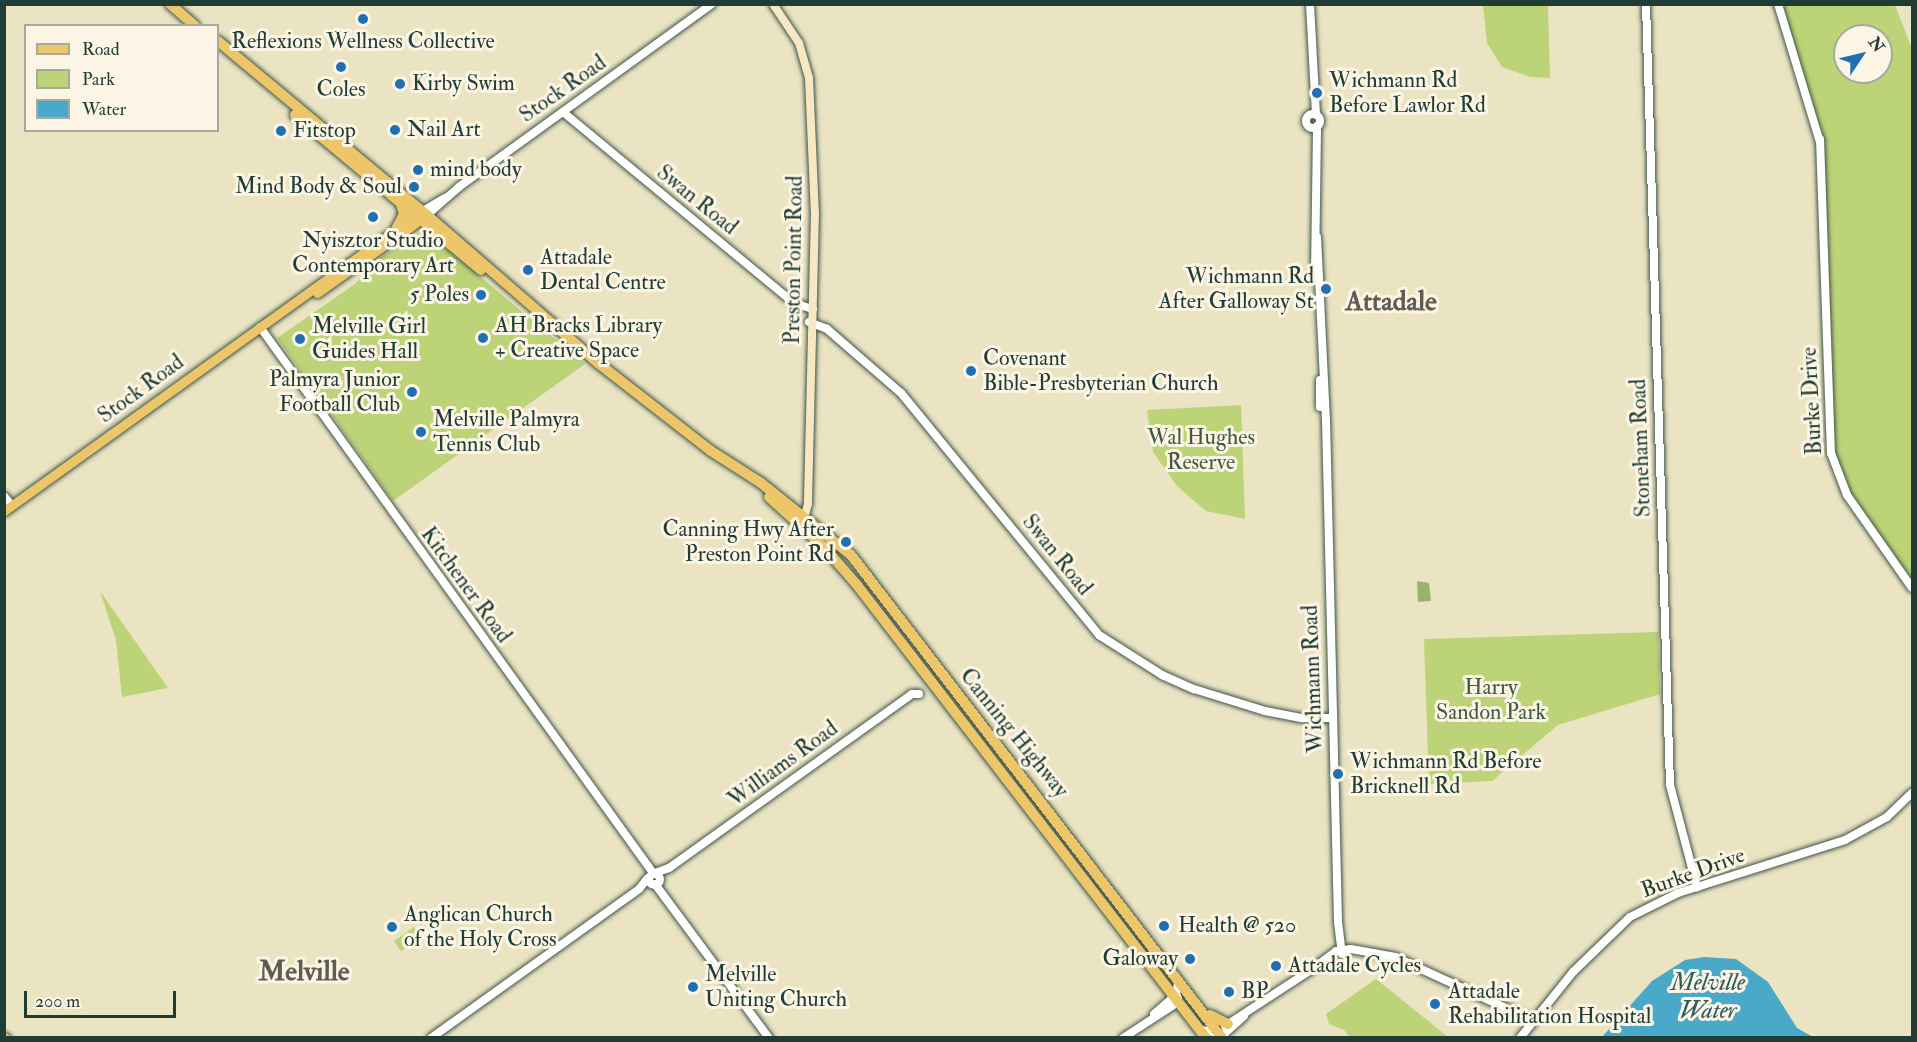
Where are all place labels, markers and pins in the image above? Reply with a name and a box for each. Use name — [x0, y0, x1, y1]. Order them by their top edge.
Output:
marker: Reflexions Wellness Collective — [356, 12, 370, 26]
place label: Reflexions Wellness Collective — [231, 29, 495, 55]
marker: Coles — [334, 60, 348, 74]
place label: Wichmann Rd Before Lawlor Rd — [1329, 67, 1486, 118]
place label: Kirby Swim — [412, 71, 515, 97]
place label: Coles — [317, 77, 365, 103]
marker: Kirby Swim — [393, 77, 407, 91]
marker: Wichmann Rd Before Lawlor Rd — [1310, 86, 1324, 100]
place label: Nail Art — [407, 117, 481, 143]
place label: Fitstop — [293, 118, 356, 144]
marker: Nail Art — [388, 123, 402, 137]
marker: Fitstop — [274, 124, 288, 138]
place label: mind body — [430, 157, 522, 183]
marker: mind body — [411, 163, 425, 177]
place label: Mind Body & Soul — [235, 174, 402, 200]
marker: Mind Body & Soul — [407, 180, 421, 194]
marker: Nyisztor Studio Contemporary Art — [366, 210, 380, 224]
place label: Nyisztor Studio Contemporary Art — [292, 227, 454, 278]
place label: Attadale Dental Centre — [540, 244, 666, 296]
marker: Attadale Dental Centre — [521, 263, 535, 277]
place label: Wichmann Rd After Galloway St — [1159, 263, 1314, 314]
place label: 5 Poles — [410, 282, 469, 308]
marker: Wichmann Rd After Galloway St — [1319, 282, 1333, 296]
marker: 5 Poles — [474, 288, 488, 302]
place label: AH Bracks Library + Creative Space — [495, 312, 662, 364]
place label: Melville Girl Guides Hall — [312, 313, 426, 364]
marker: AH Bracks Library + Creative Space — [476, 331, 490, 345]
marker: Melville Girl Guides Hall — [293, 332, 307, 346]
place label: Covenant Bible-Presbyterian Church — [983, 345, 1218, 396]
marker: Covenant Bible-Presbyterian Church — [964, 364, 978, 378]
place label: Palmyra Junior Football Club — [269, 366, 400, 418]
marker: Palmyra Junior Football Club — [405, 385, 419, 399]
place label: Melville Palmyra Tennis Club — [433, 406, 580, 458]
marker: Melville Palmyra Tennis Club — [414, 425, 428, 439]
place label: Canning Hwy After Preston Point Rd — [662, 516, 834, 568]
marker: Canning Hwy After Preston Point Rd — [839, 535, 853, 549]
place label: Wichmann Rd Before Bricknell Rd — [1350, 748, 1542, 800]
marker: Wichmann Rd Before Bricknell Rd — [1331, 767, 1345, 781]
place label: Anglican Church of the Holy Cross — [404, 901, 557, 952]
place label: Health @ 520 — [1178, 913, 1296, 939]
marker: Health @ 520 — [1155, 917, 1173, 935]
marker: Anglican Church of the Holy Cross — [385, 920, 399, 934]
place label: Galoway — [1102, 946, 1178, 972]
marker: Galoway — [1183, 952, 1197, 966]
place label: Attadale Cycles — [1288, 953, 1421, 979]
marker: Attadale Cycles — [1269, 959, 1283, 973]
place label: Melville Uniting Church — [705, 961, 847, 1012]
place label: Attadale Rehabilitation Hospital — [1448, 978, 1651, 1030]
place label: BP — [1241, 979, 1268, 1005]
marker: Melville Uniting Church — [686, 980, 700, 994]
marker: BP — [1222, 985, 1236, 999]
marker: Attadale Rehabilitation Hospital — [1426, 995, 1444, 1013]

